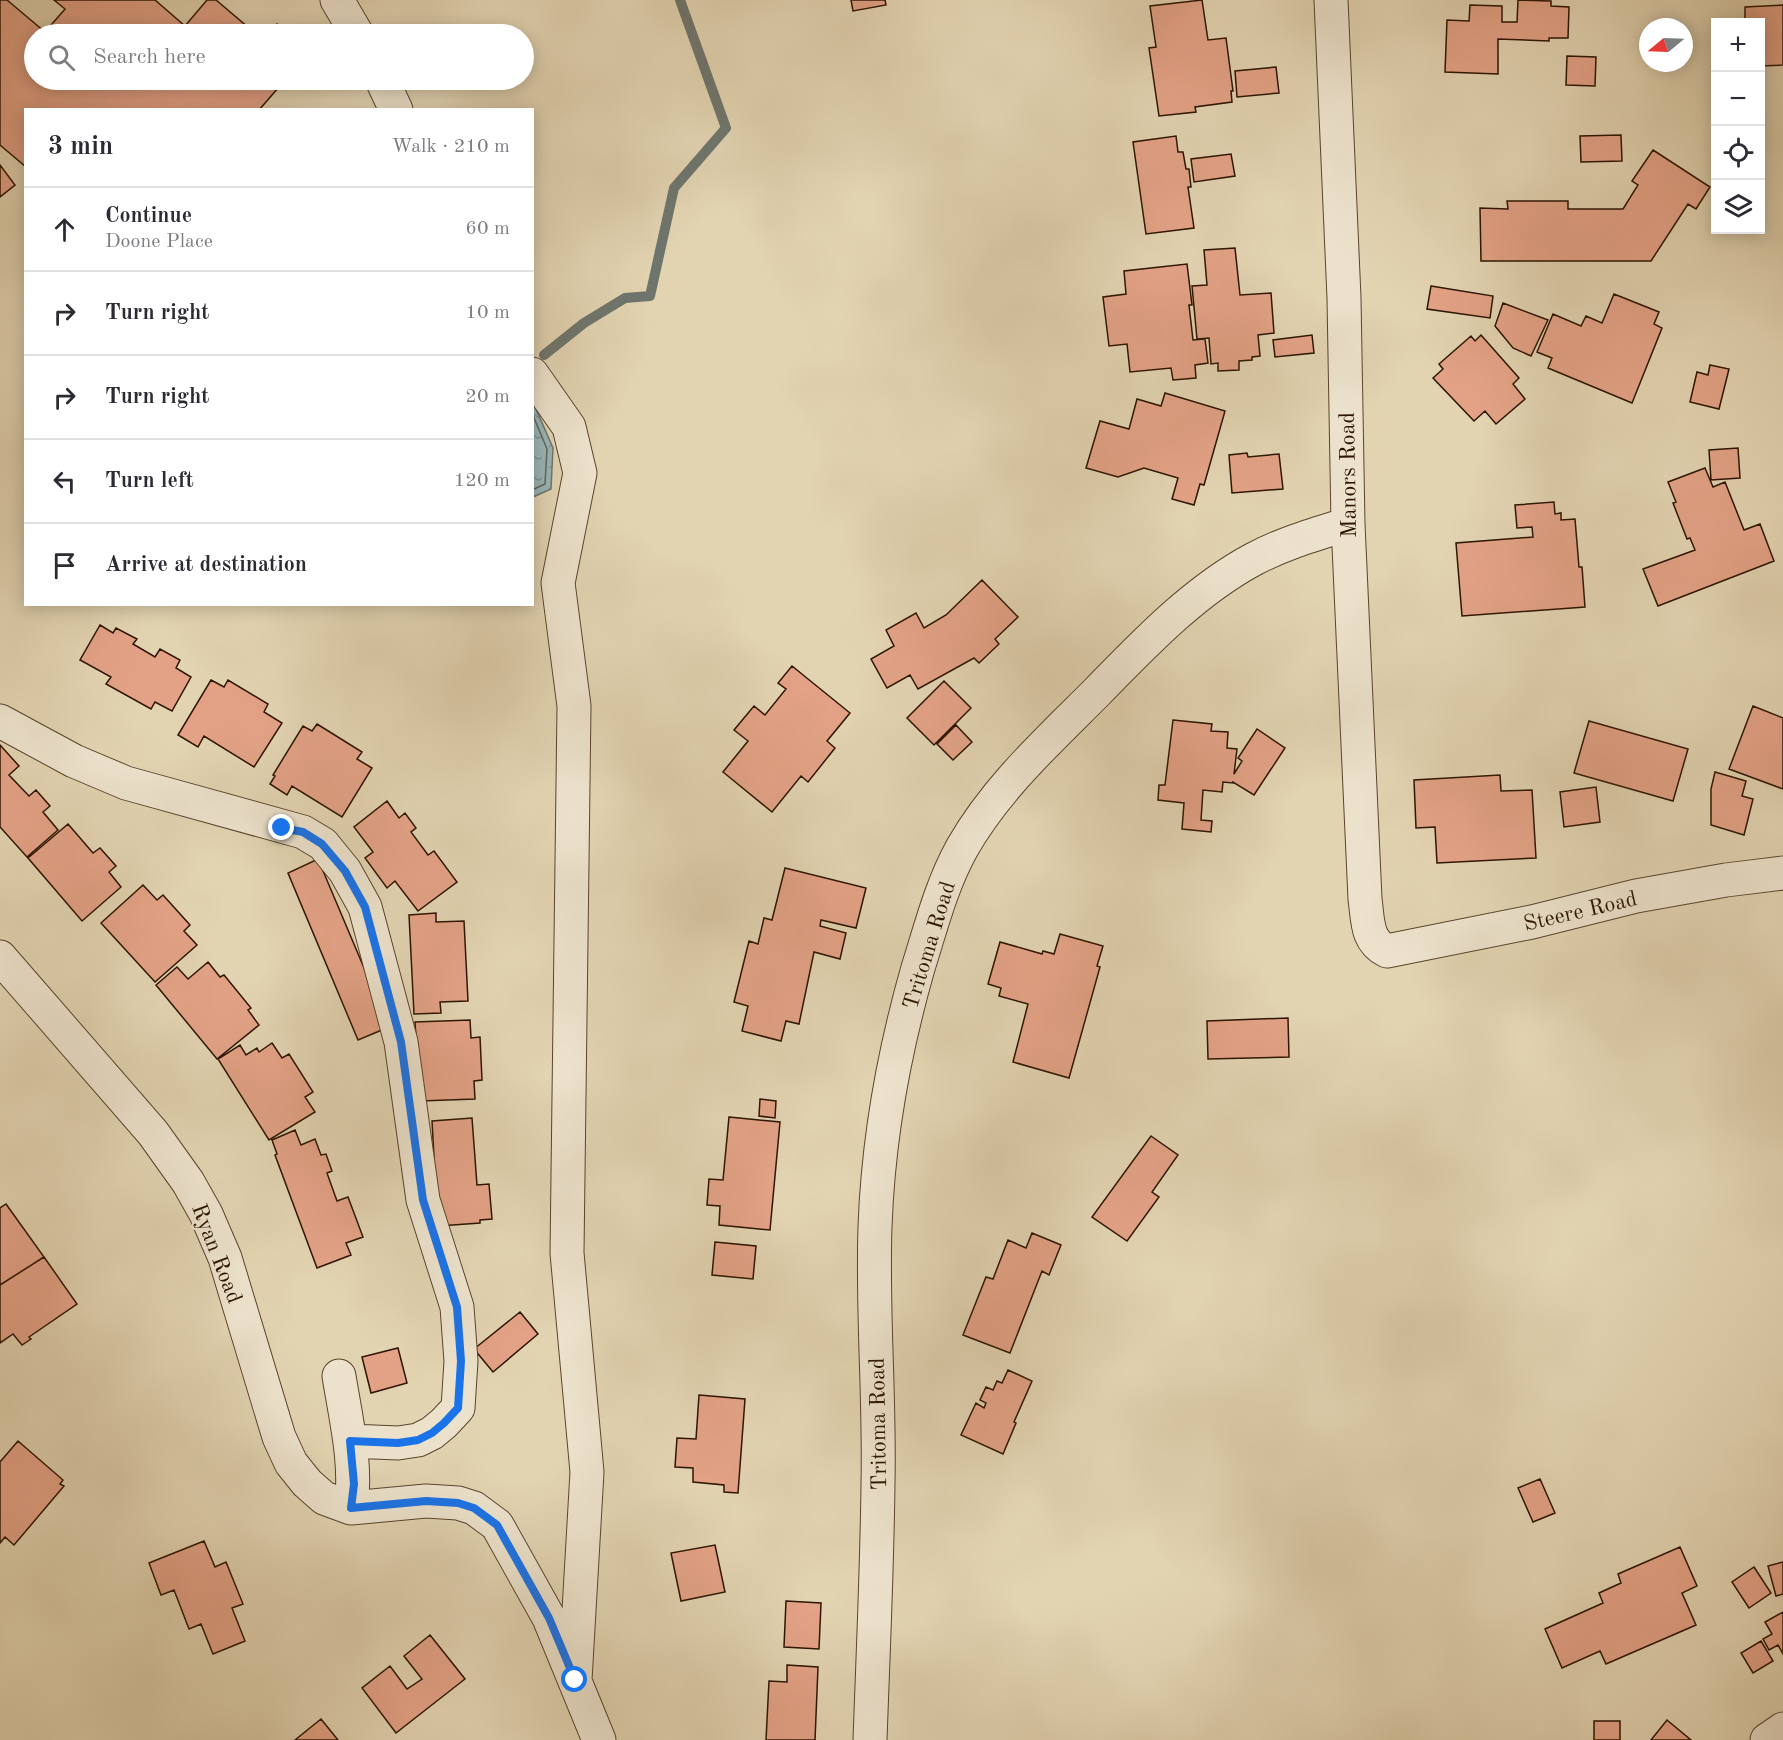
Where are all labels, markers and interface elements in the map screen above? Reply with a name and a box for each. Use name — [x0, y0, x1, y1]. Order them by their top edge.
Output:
north arrow — [1639, 18, 1693, 72]
map controls — [1711, 18, 1765, 234]
button: + — [1711, 18, 1765, 72]
search box — [24, 24, 534, 90]
icon: search — [45, 41, 78, 74]
text: Search here — [93, 46, 206, 68]
button: − — [1711, 72, 1765, 126]
button: locate — [1711, 126, 1765, 180]
text: 3 min — [48, 134, 113, 160]
text: Walk · 210 m — [391, 137, 510, 157]
button: layers — [1711, 180, 1765, 234]
text: Continue — [105, 205, 192, 227]
icon: ahead — [48, 213, 81, 246]
text: 60 m — [465, 219, 510, 239]
text: Doone Place — [105, 232, 213, 252]
icon: right — [48, 297, 81, 330]
text: Turn right — [105, 302, 209, 324]
text: 10 m — [465, 303, 510, 323]
icon: right — [48, 381, 81, 414]
text: Turn right — [105, 386, 209, 408]
text: 20 m — [465, 387, 510, 407]
street label: Manors Road — [1337, 412, 1361, 538]
icon: left — [48, 465, 81, 498]
text: Turn left — [105, 470, 194, 492]
text: 120 m — [454, 471, 510, 491]
icon: arrive — [48, 549, 81, 582]
text: Arrive at destination — [105, 554, 307, 576]
route end — [268, 814, 294, 840]
street label: Tritoma Road — [900, 879, 960, 1012]
street label: Steere Road — [1522, 888, 1639, 936]
street label: Ryan Road — [187, 1201, 245, 1307]
street label: Tritoma Road — [867, 1357, 891, 1491]
route start — [561, 1666, 587, 1692]

